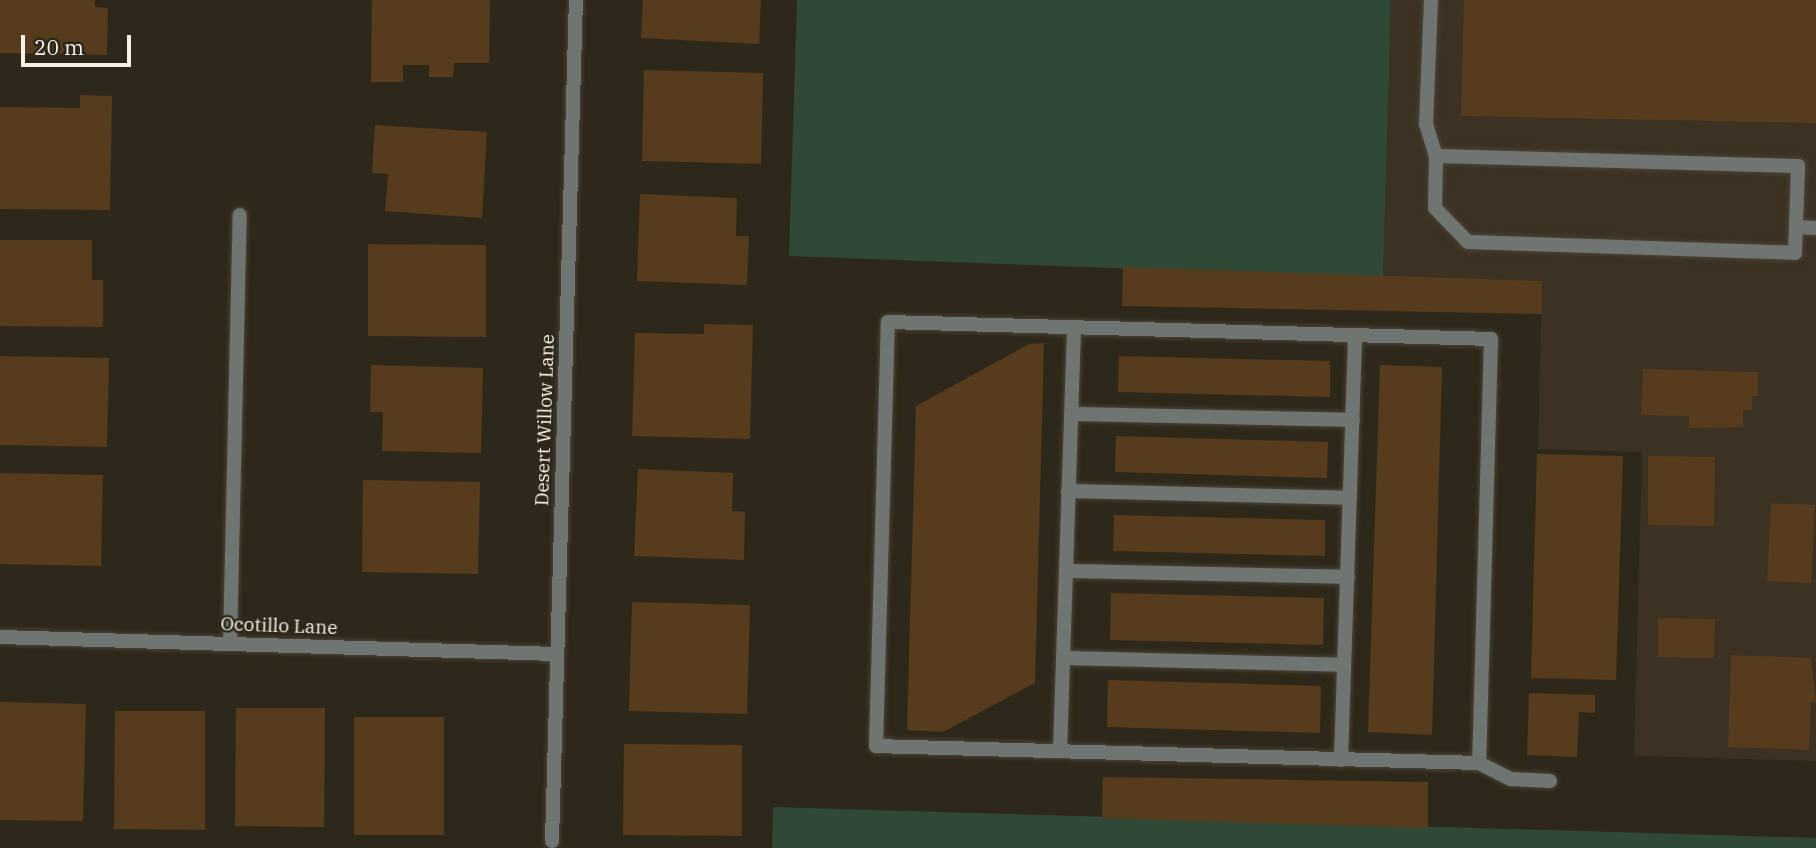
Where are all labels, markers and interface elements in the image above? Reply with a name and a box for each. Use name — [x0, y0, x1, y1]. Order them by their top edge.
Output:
scale bar — [24, 21, 135, 65]
text: 20 m — [34, 33, 84, 61]
street label: Desert Willow Lane — [531, 334, 559, 506]
street label: Ocotillo Lane — [220, 613, 338, 639]

